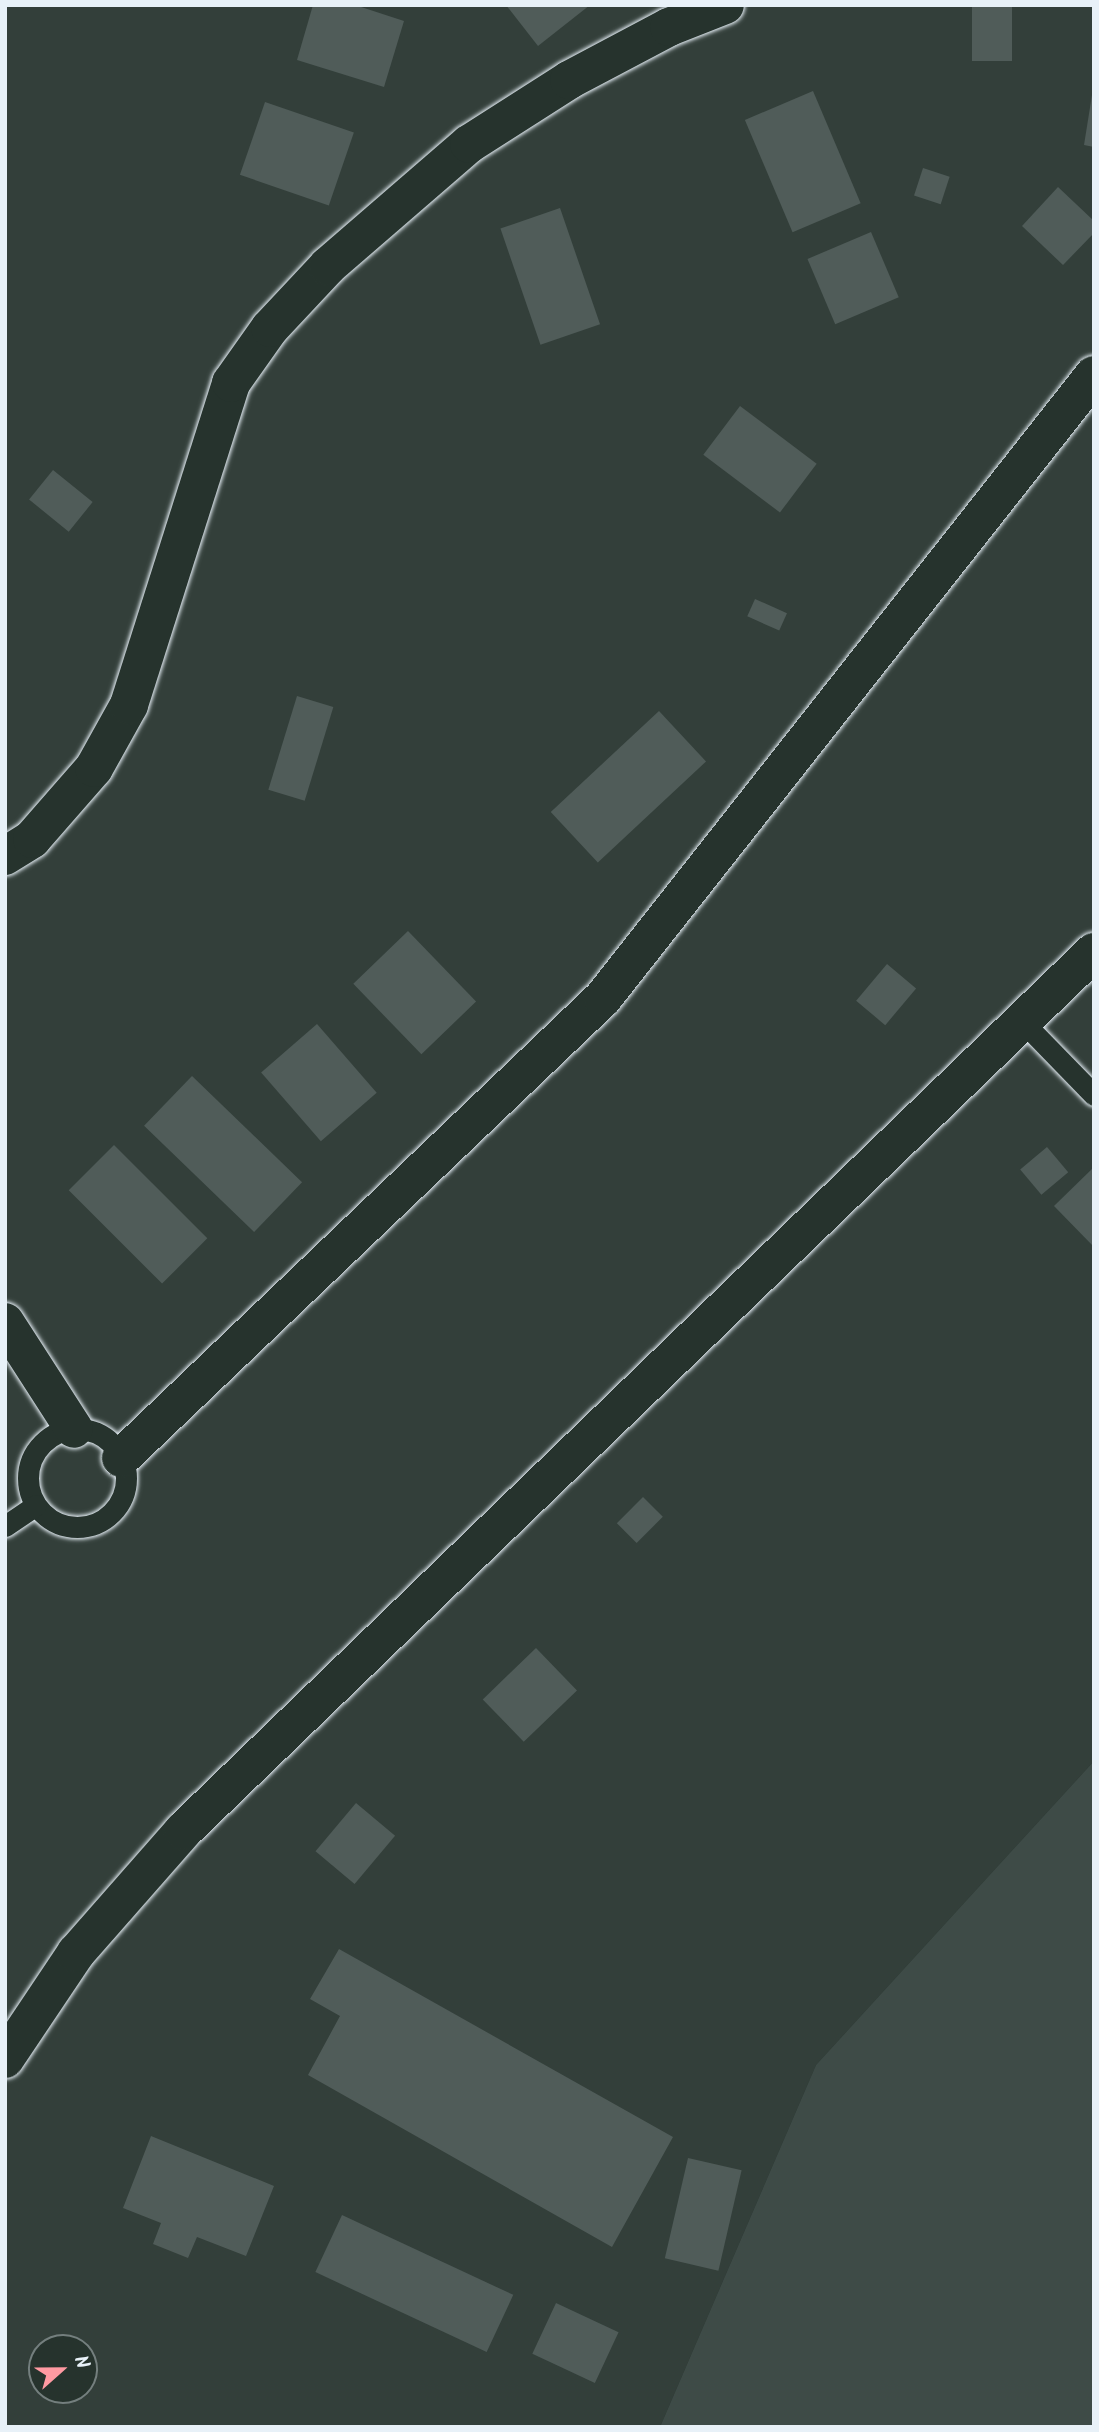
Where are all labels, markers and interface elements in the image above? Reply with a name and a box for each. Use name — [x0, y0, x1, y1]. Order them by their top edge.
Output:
north arrow — [28, 2334, 98, 2404]
text: N — [65, 2351, 97, 2373]

